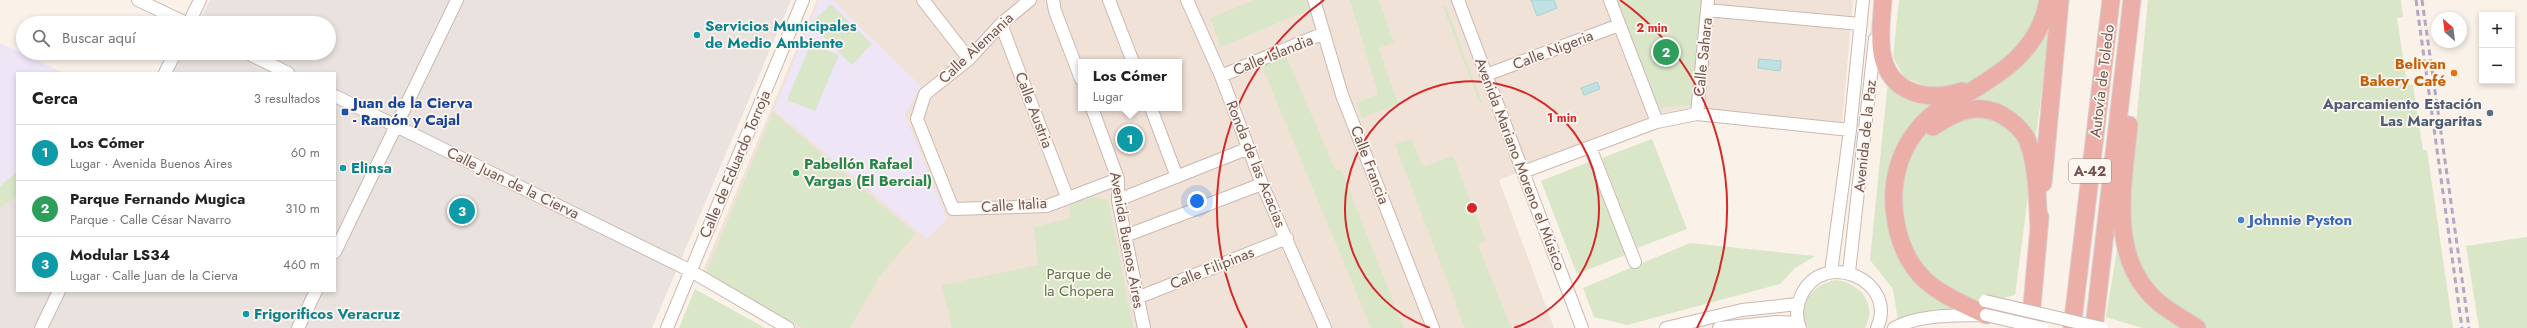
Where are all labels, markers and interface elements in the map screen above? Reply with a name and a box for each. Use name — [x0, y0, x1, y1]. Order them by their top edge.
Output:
street label: Calle Alemania — [934, 7, 1018, 89]
north arrow — [2431, 12, 2467, 48]
map controls — [2479, 12, 2515, 84]
button: + — [2479, 12, 2515, 48]
place label: Servicios Municipales de Medio Ambiente — [705, 15, 857, 54]
search box — [16, 16, 336, 60]
street label: Calle Sahara — [1688, 16, 1718, 98]
text: 2 min — [1636, 19, 1668, 37]
street label: Autovía de Toledo — [2084, 23, 2120, 139]
street label: Calle Nigeria — [1510, 25, 1596, 75]
icon: search — [30, 27, 52, 49]
text: Buscar aquí — [62, 27, 136, 49]
street label: Calle Islandia — [1230, 29, 1316, 81]
marker: Servicios Municipales de Medio Ambiente — [692, 30, 702, 40]
pin: 2 — [1653, 37, 1679, 67]
button: − — [2479, 48, 2515, 84]
place label: Belivan Bakery Café — [2360, 53, 2446, 92]
street label: Avenida Mariano Moreno el Músico — [1469, 55, 1571, 273]
popup — [1078, 59, 1182, 111]
text: Los Cómer — [1093, 65, 1167, 87]
marker: Belivan Bakery Café — [2449, 68, 2459, 78]
street label: Calle Austria — [1009, 69, 1059, 151]
street label: Avenida de la Paz — [1848, 79, 1882, 193]
text: Cerca — [32, 86, 78, 110]
street label: Calle de Eduardo Torroja — [694, 87, 776, 241]
text: Lugar — [1093, 87, 1123, 106]
text: 3 resultados — [254, 89, 320, 108]
place label: Juan de la Cierva - Ramón y Cajal — [350, 92, 473, 131]
place label: Aparcamiento Estación Las Margaritas — [2322, 93, 2482, 132]
street label: Ronda de las Acacias — [1220, 97, 1292, 231]
marker: Juan de la Cierva - Ramón y Cajal — [340, 107, 350, 117]
marker: Aparcamiento Estación Las Margaritas — [2485, 108, 2495, 118]
text: 1 min — [1547, 109, 1577, 127]
street label: Calle Francia — [1345, 123, 1395, 207]
pin: 1 — [1117, 124, 1143, 154]
text: Los Cómer — [70, 132, 145, 154]
street label: Calle Juan de la Cierva — [443, 141, 583, 225]
text: 1 — [42, 143, 48, 162]
text: 60 m — [291, 143, 320, 162]
place label: Pabellón Rafael Vargas (El Bercial) — [803, 153, 932, 192]
text: Lugar · Avenida Buenos Aires — [70, 154, 232, 173]
place label: Elinsa — [351, 157, 392, 179]
road number: A-42 — [2069, 159, 2111, 183]
marker: Elinsa — [338, 163, 348, 173]
marker: Pabellón Rafael Vargas (El Bercial) — [791, 168, 801, 178]
street label: Avenida Buenos Aires — [1104, 170, 1150, 310]
text: Parque Fernando Mugica — [70, 188, 245, 210]
your location — [1187, 191, 1207, 211]
street label: Calle Italia — [980, 192, 1048, 218]
pin: 3 — [449, 196, 475, 226]
text: 2 — [41, 199, 49, 218]
text: 310 m — [285, 199, 320, 218]
centre of rings — [1465, 201, 1479, 215]
place label: Johnnie Pyston — [2246, 209, 2352, 231]
text: Parque · Calle César Navarro — [70, 210, 231, 229]
marker: Johnnie Pyston — [2236, 215, 2246, 225]
street label: Calle Filipinas — [1167, 241, 1257, 295]
text: Modular LS34 — [70, 244, 170, 266]
text: 3 — [41, 255, 49, 274]
text: 460 m — [283, 255, 320, 274]
park label: Parque de la Chopera — [1044, 263, 1114, 302]
text: Lugar · Calle Juan de la Cierva — [70, 266, 238, 285]
place label: Frigorificos Veracruz — [254, 303, 400, 325]
marker: Frigorificos Veracruz — [241, 309, 251, 319]

